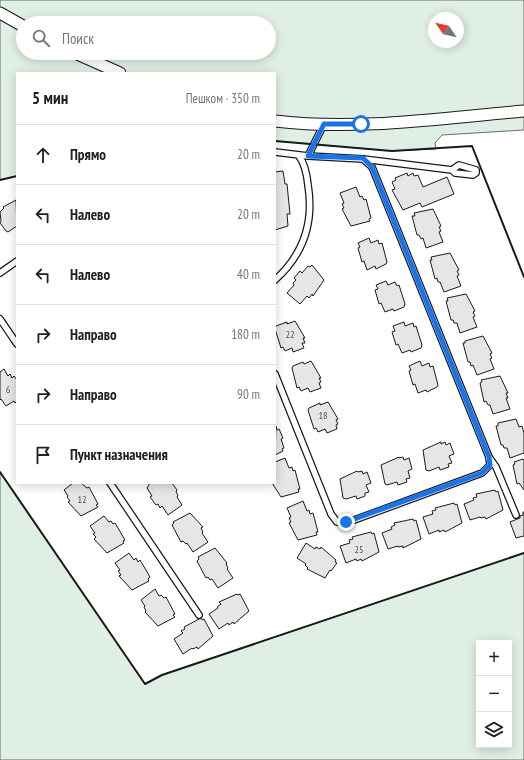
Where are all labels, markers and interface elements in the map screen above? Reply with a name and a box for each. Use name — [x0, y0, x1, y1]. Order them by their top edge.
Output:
north arrow — [428, 12, 464, 48]
search box — [16, 16, 276, 60]
icon: search — [30, 27, 52, 49]
text: Поиск — [62, 29, 94, 48]
text: 5 мин — [32, 87, 68, 109]
text: Пешком · 350 m — [186, 90, 260, 107]
route start — [352, 115, 370, 133]
icon: ahead — [32, 144, 54, 166]
text: Прямо — [70, 145, 106, 164]
text: 20 m — [237, 146, 260, 163]
icon: left — [32, 204, 54, 226]
text: Налево — [70, 205, 110, 224]
text: 20 m — [237, 206, 260, 223]
icon: left — [32, 264, 54, 286]
text: Налево — [70, 265, 110, 284]
text: 40 m — [237, 266, 260, 283]
icon: right — [32, 324, 54, 346]
text: Направо — [70, 325, 117, 344]
text: 180 m — [231, 326, 260, 343]
house number: 22 — [286, 328, 295, 341]
house number: 6 — [6, 383, 11, 396]
icon: right — [32, 384, 54, 406]
text: Направо — [70, 385, 117, 404]
text: 90 m — [237, 386, 260, 403]
house number: 18 — [319, 409, 328, 422]
icon: arrive — [32, 444, 54, 466]
text: Пункт назначения — [70, 445, 168, 464]
house number: 12 — [78, 493, 87, 506]
route end — [337, 513, 355, 531]
house number: 25 — [355, 543, 364, 556]
map controls — [476, 640, 512, 748]
button: + — [476, 640, 512, 676]
button: − — [476, 676, 512, 712]
button: layers — [476, 712, 512, 748]

